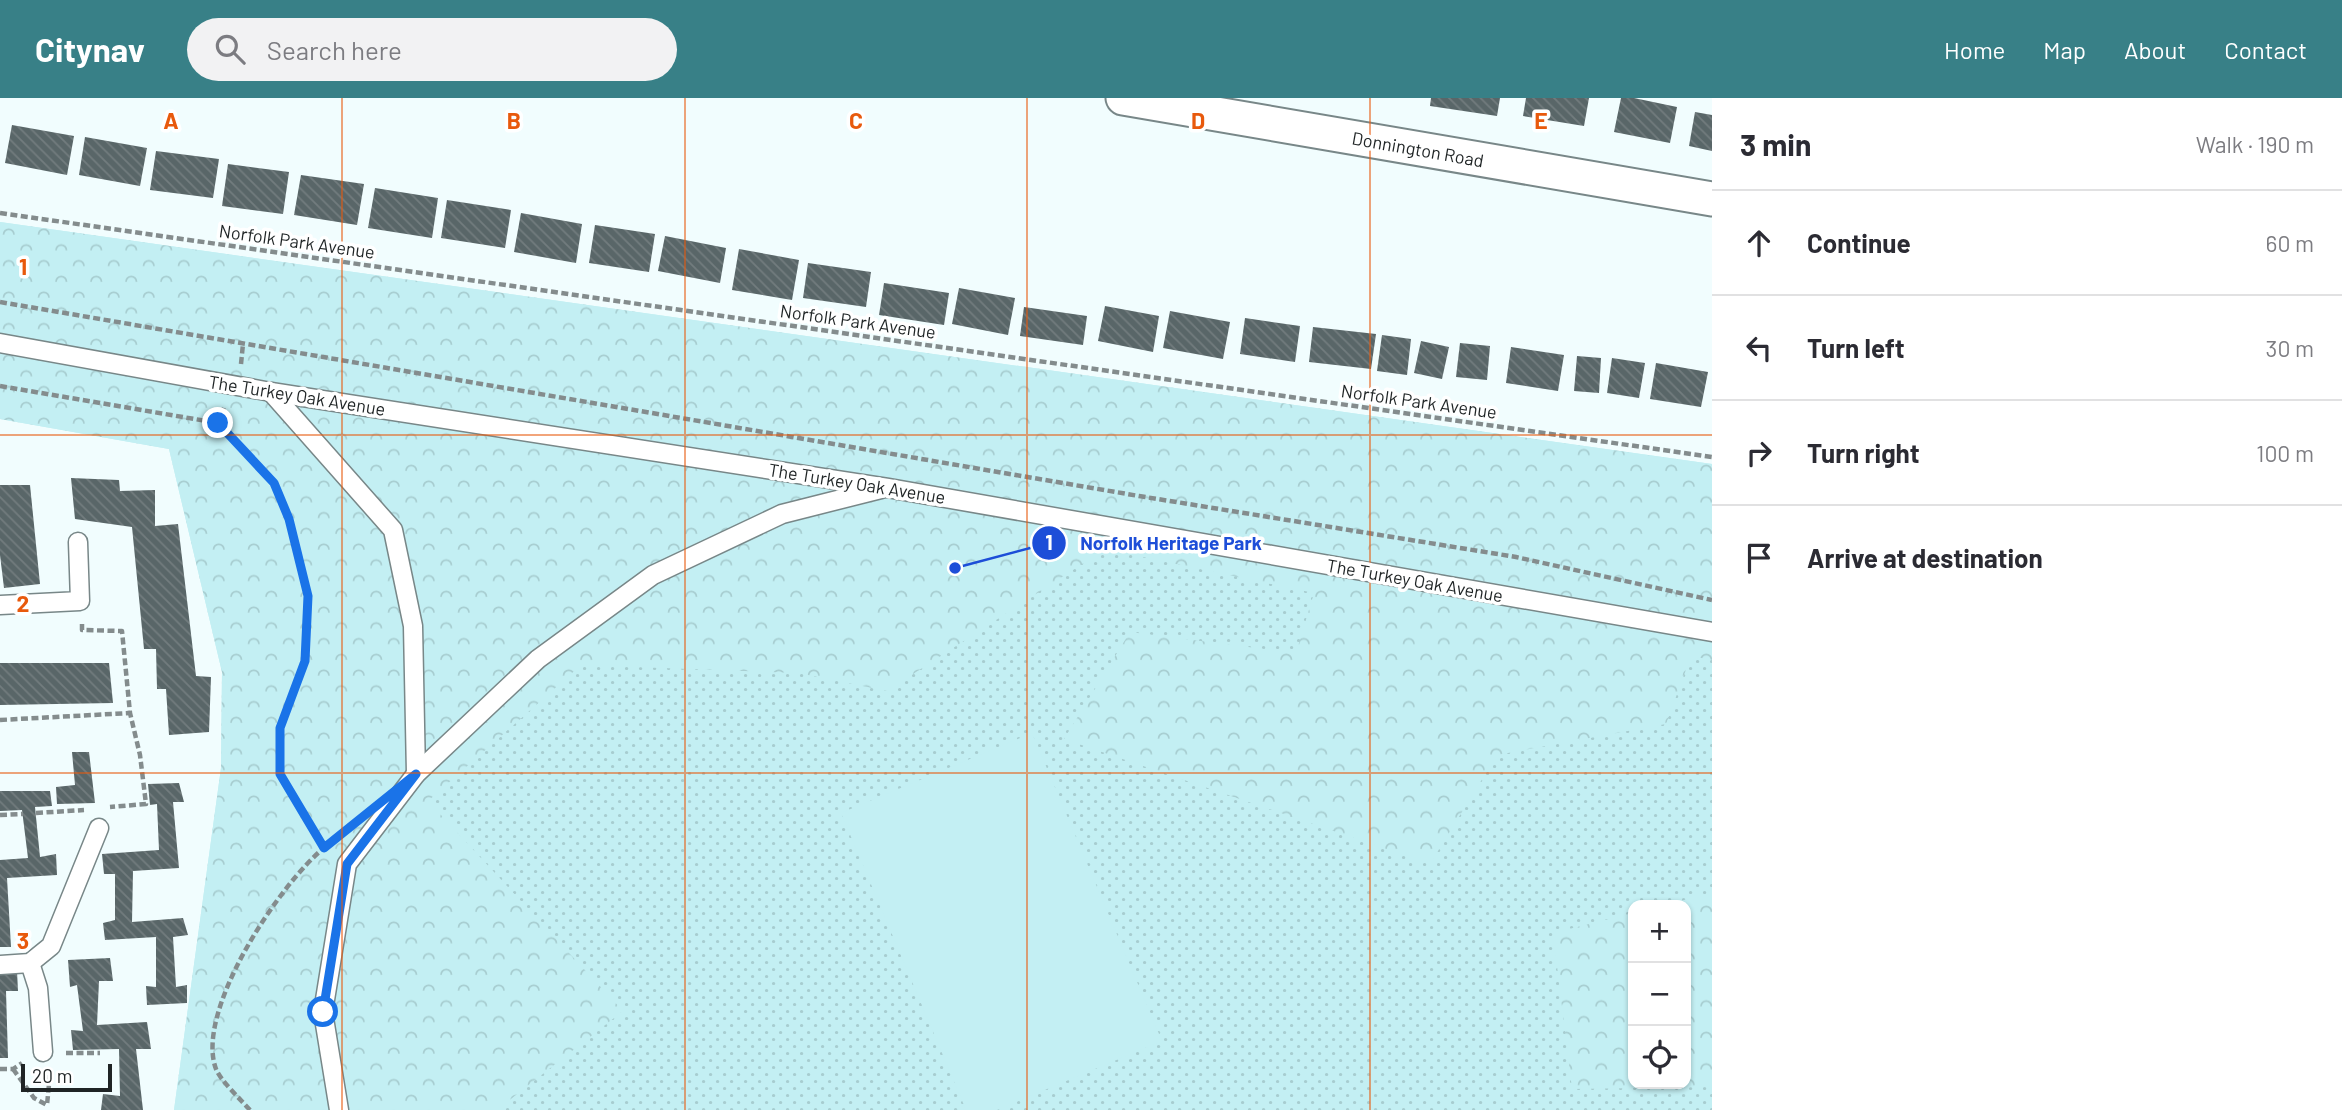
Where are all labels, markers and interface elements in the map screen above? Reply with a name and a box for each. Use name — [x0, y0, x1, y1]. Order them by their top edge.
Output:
search box — [187, 18, 677, 81]
text: Citynav — [35, 29, 145, 69]
icon: search — [211, 30, 249, 68]
text: Search here — [267, 34, 402, 65]
text: Home — [1944, 35, 2005, 64]
text: Map — [2043, 35, 2086, 64]
text: About — [2124, 35, 2186, 64]
text: Contact — [2224, 35, 2307, 64]
text: A — [163, 106, 179, 134]
text: B — [507, 106, 521, 134]
text: C — [849, 106, 863, 134]
text: D — [1191, 106, 1205, 134]
text: E — [1534, 106, 1548, 134]
text: 3 min — [1740, 126, 1811, 162]
street label: Donnington Road — [1350, 127, 1486, 171]
text: Walk · 190 m — [2196, 130, 2314, 158]
street label: Norfolk Park Avenue — [218, 219, 376, 263]
icon: ahead — [1740, 224, 1778, 262]
text: Continue — [1807, 227, 1911, 258]
text: 60 m — [2266, 229, 2314, 257]
text: 1 — [19, 252, 27, 280]
street label: Norfolk Park Avenue — [779, 299, 937, 343]
icon: left — [1740, 329, 1778, 367]
text: Turn left — [1807, 332, 1905, 363]
text: 30 m — [2266, 334, 2314, 362]
street label: The Turkey Oak Avenue — [207, 370, 387, 420]
street label: Norfolk Park Avenue — [1340, 379, 1498, 423]
route end — [202, 407, 233, 438]
icon: right — [1740, 434, 1778, 472]
text: Turn right — [1807, 437, 1920, 468]
text: 100 m — [2256, 439, 2314, 467]
street label: The Turkey Oak Avenue — [767, 458, 947, 508]
callout: Norfolk Heritage Park — [1031, 523, 1276, 563]
text: 1 — [1045, 529, 1053, 554]
text: Norfolk Heritage Park — [1080, 531, 1262, 554]
icon: arrive — [1740, 539, 1778, 577]
text: Arrive at destination — [1807, 542, 2043, 573]
street label: The Turkey Oak Avenue — [1325, 554, 1505, 606]
text: 2 — [17, 589, 29, 617]
map controls — [1628, 900, 1691, 1089]
button: + — [1628, 900, 1691, 963]
text: 3 — [17, 926, 29, 954]
button: − — [1628, 963, 1691, 1026]
route start — [307, 996, 338, 1027]
button: locate — [1628, 1026, 1691, 1089]
scale bar — [21, 1061, 112, 1093]
text: 20 m — [32, 1064, 72, 1087]

